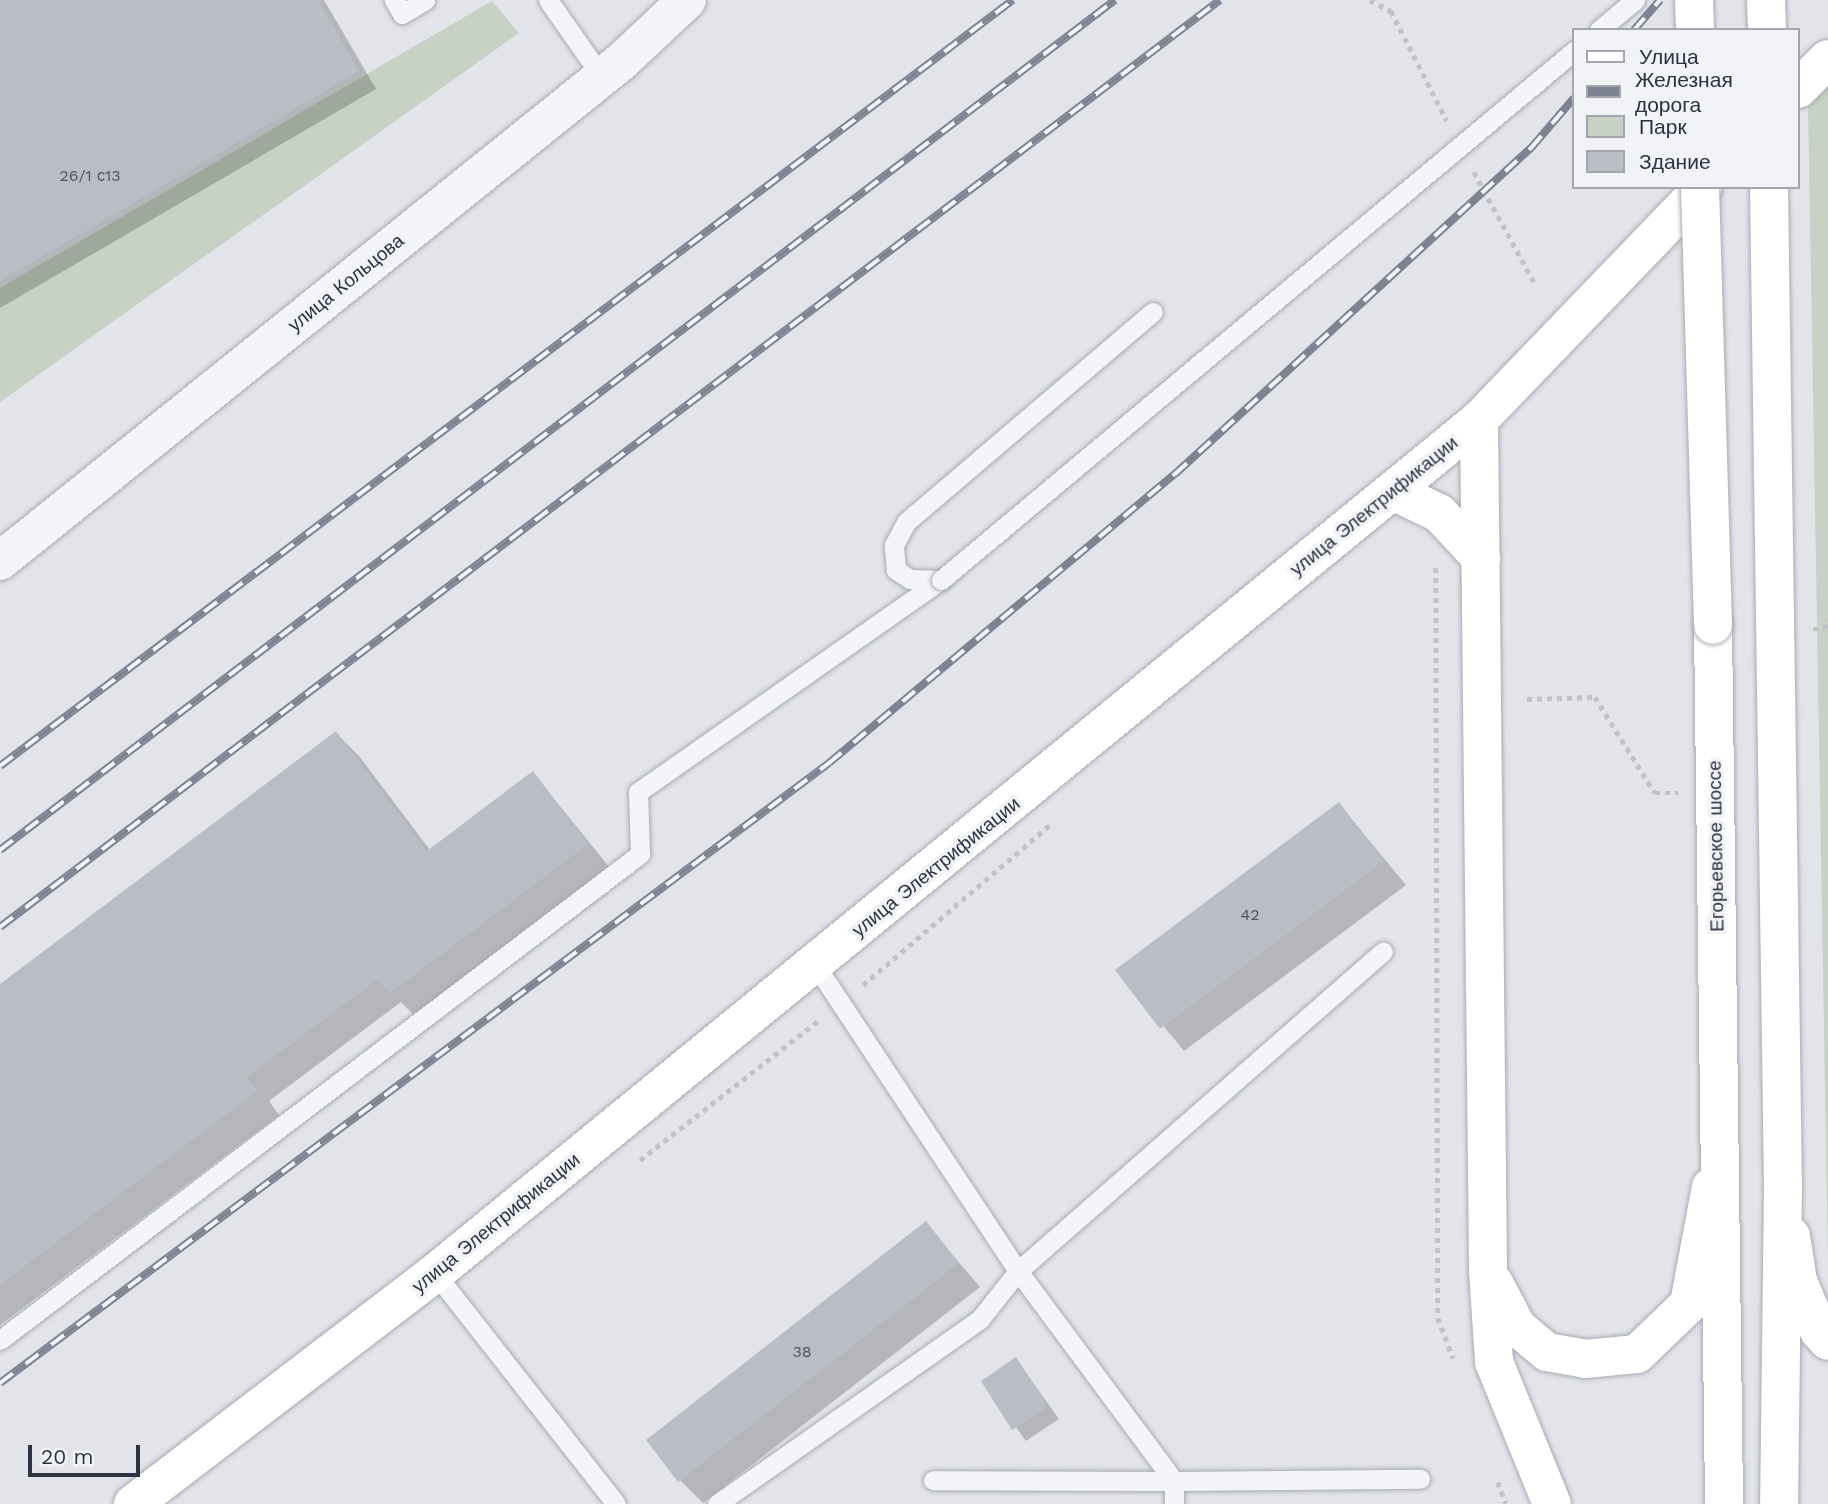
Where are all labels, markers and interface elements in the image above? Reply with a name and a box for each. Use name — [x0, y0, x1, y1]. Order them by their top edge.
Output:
legend — [1573, 28, 1800, 189]
text: Улица — [1639, 44, 1699, 69]
text: Железная дорога — [1635, 67, 1733, 117]
text: Парк — [1639, 114, 1687, 139]
text: Здание — [1639, 149, 1711, 174]
house number: 26/1 с13 — [59, 166, 121, 186]
street label: улица Кольцова — [283, 229, 409, 337]
street label: улица Электрификации — [1285, 431, 1463, 581]
street label: Егорьевское шоссе — [1703, 760, 1729, 932]
street label: улица Электрификации — [847, 792, 1025, 942]
house number: 42 — [1240, 905, 1260, 925]
street label: улица Электрификации — [407, 1148, 585, 1298]
house number: 38 — [792, 1342, 812, 1362]
scale bar — [32, 1430, 144, 1474]
text: 20 m — [41, 1444, 93, 1469]

